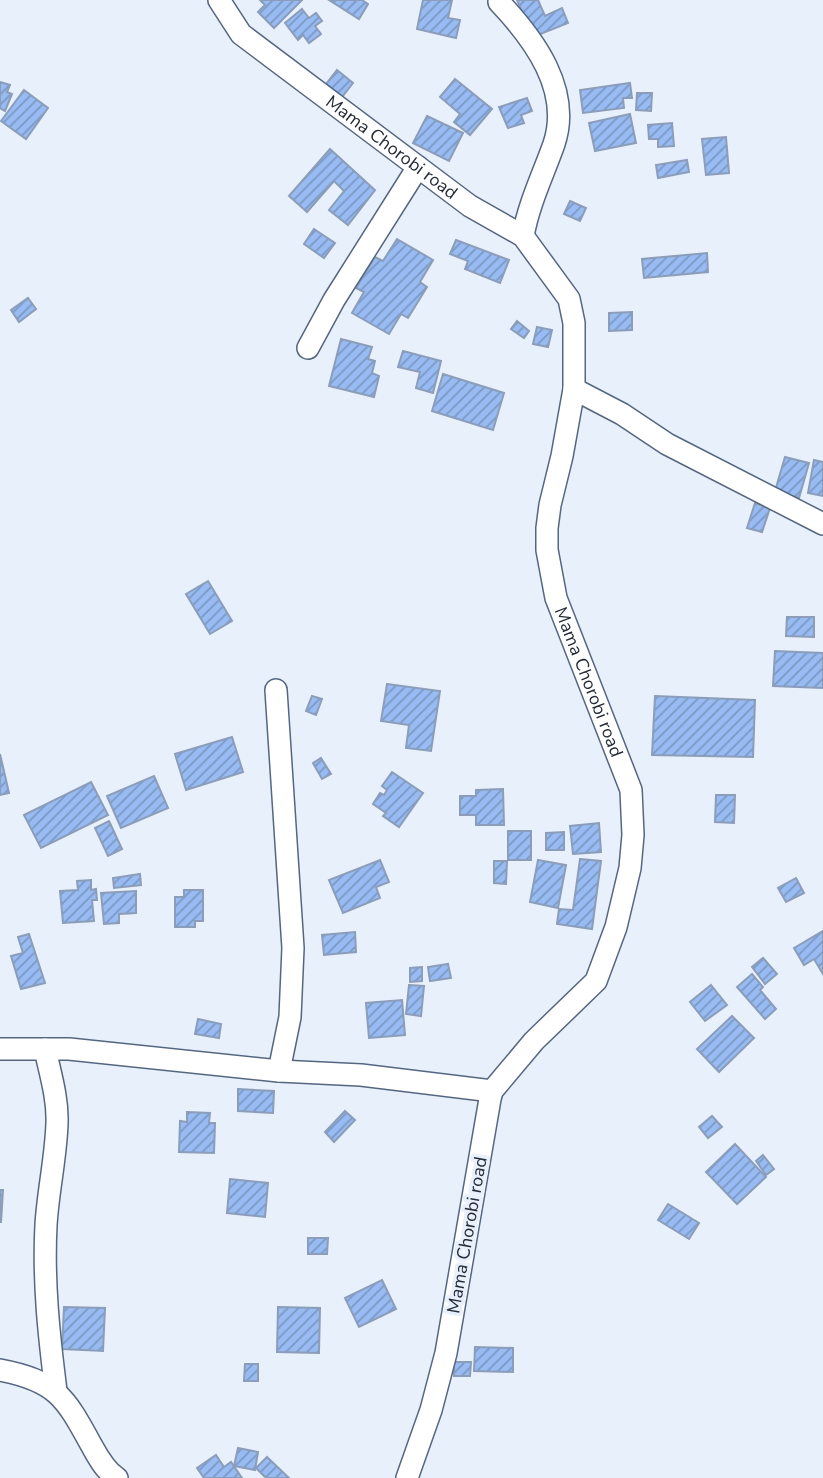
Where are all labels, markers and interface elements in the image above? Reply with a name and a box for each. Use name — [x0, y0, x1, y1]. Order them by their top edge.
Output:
street label: Mama Chorobi road — [321, 90, 463, 205]
street label: Mama Chorobi road — [549, 604, 629, 760]
street label: Mama Chorobi road — [441, 1155, 493, 1315]

